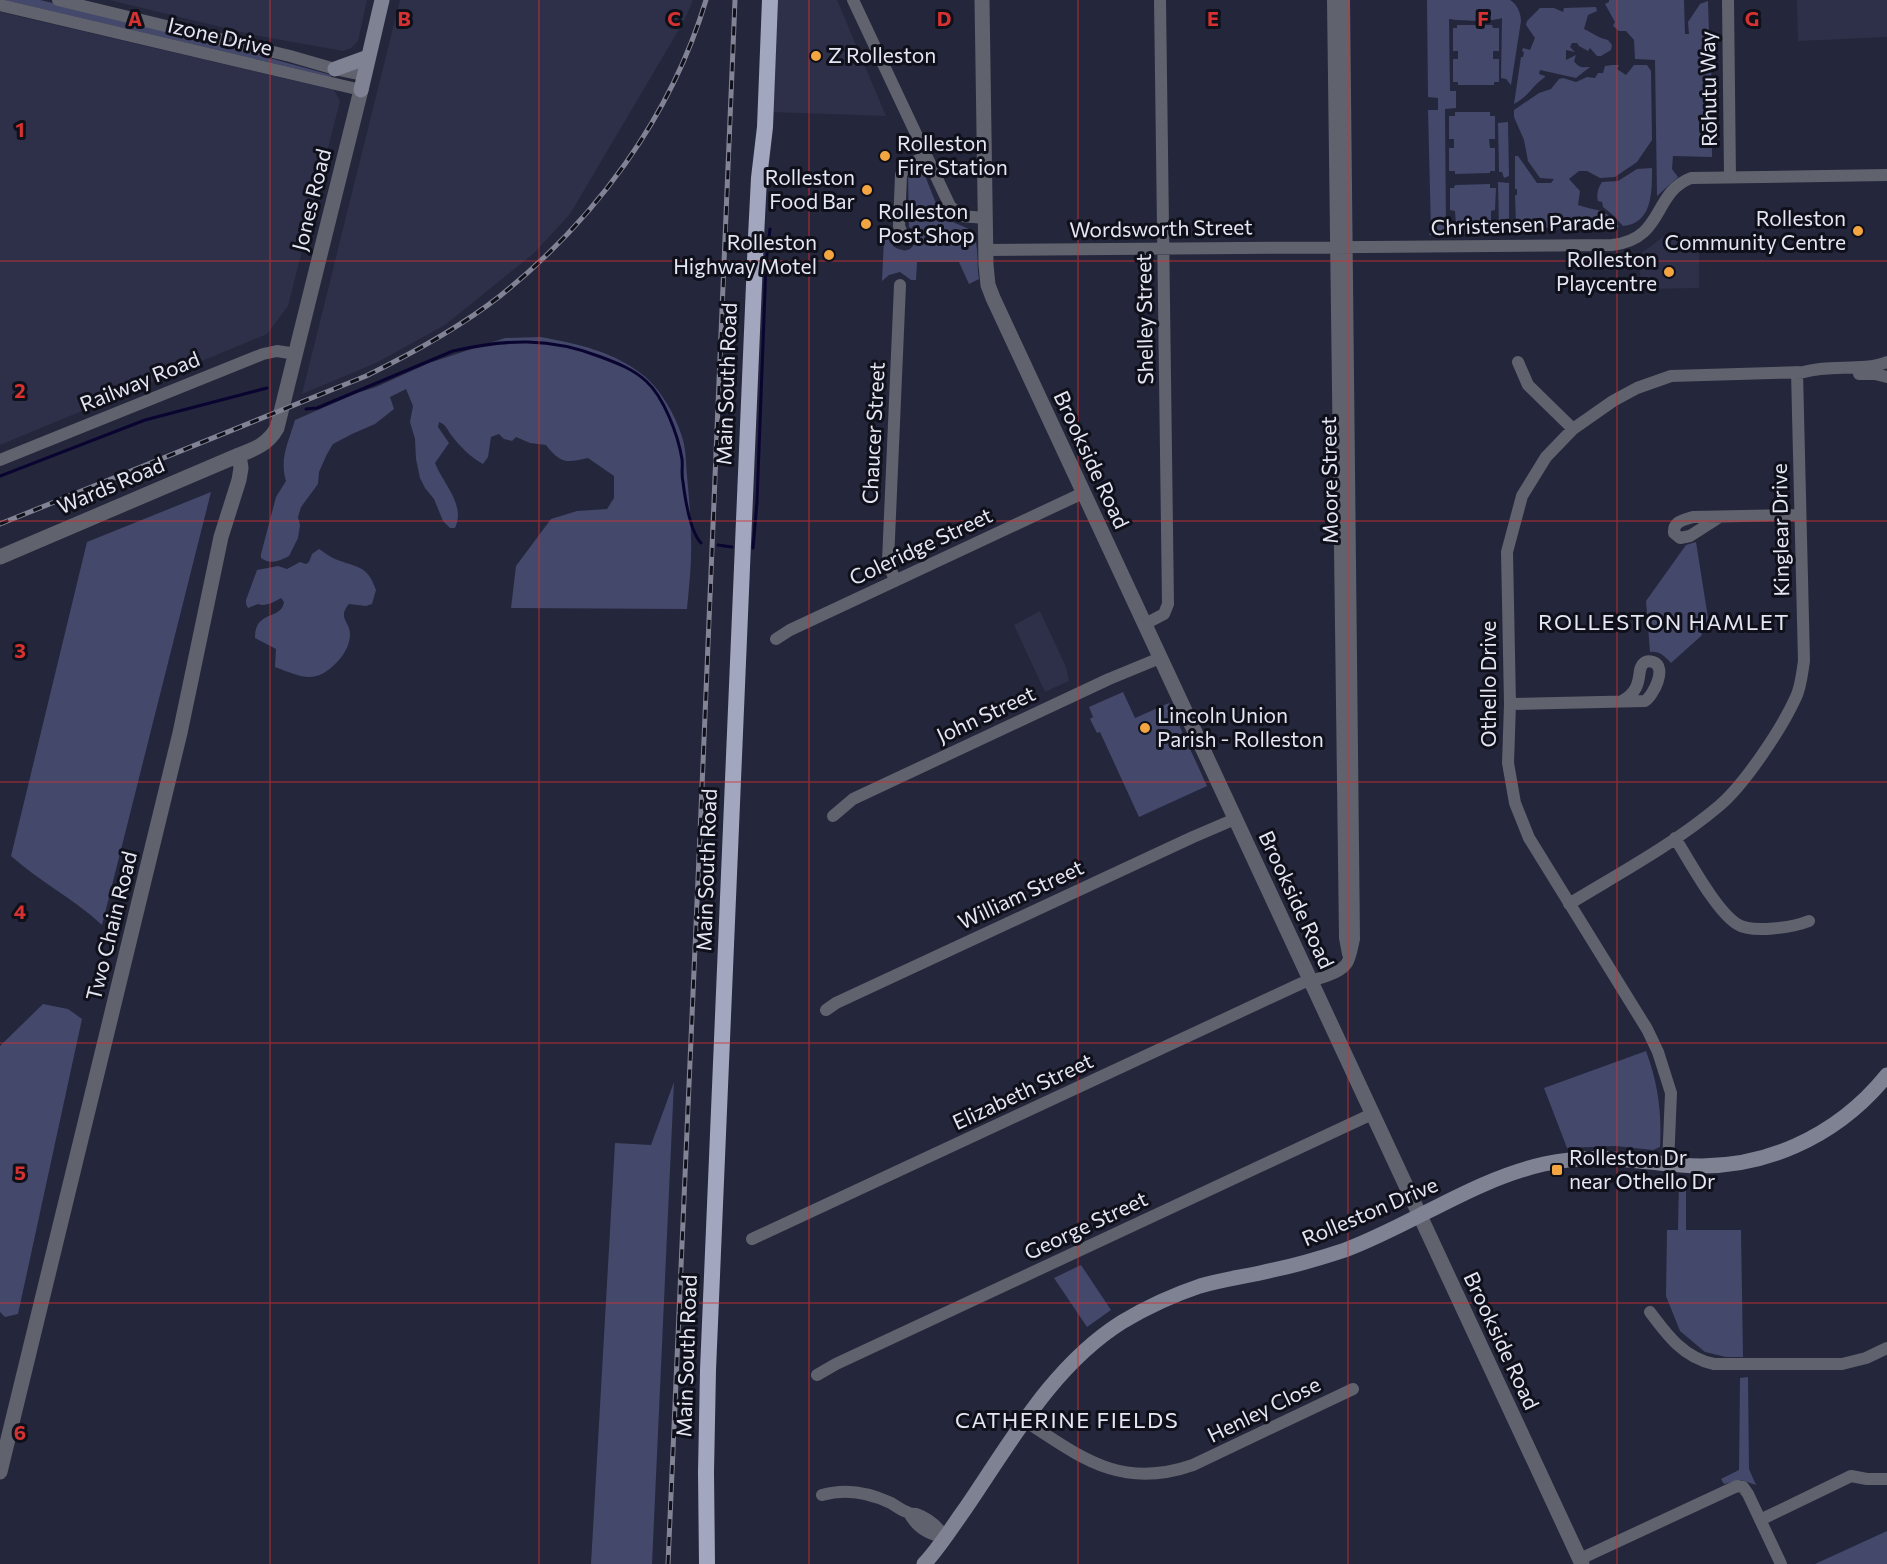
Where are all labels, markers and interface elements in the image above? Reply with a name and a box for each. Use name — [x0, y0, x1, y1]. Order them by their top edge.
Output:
text: A — [128, 6, 142, 30]
text: B — [397, 6, 411, 30]
text: C — [667, 6, 681, 30]
text: D — [937, 6, 951, 30]
text: E — [1207, 6, 1219, 30]
text: F — [1477, 6, 1489, 30]
text: G — [1745, 6, 1759, 30]
street label: Izone Drive — [166, 11, 275, 60]
street label: Rōhutu Way — [1694, 31, 1721, 147]
place label: Z Rolleston — [828, 42, 936, 67]
marker: Z Rolleston — [809, 49, 823, 63]
text: 1 — [15, 117, 25, 141]
place label: Rolleston Fire Station — [897, 130, 1008, 179]
street label: Jones Road — [286, 146, 335, 253]
marker: Rolleston Fire Station — [878, 149, 892, 163]
place label: Rolleston Food Bar — [765, 164, 855, 213]
marker: Rolleston Food Bar — [860, 183, 874, 197]
place label: Rolleston Post Shop — [878, 198, 975, 247]
place label: Rolleston Community Centre — [1665, 205, 1846, 254]
street label: Christensen Parade — [1430, 208, 1616, 239]
street label: Wordsworth Street — [1069, 213, 1253, 242]
marker: Rolleston Post Shop — [859, 217, 873, 231]
marker: Rolleston Community Centre — [1851, 224, 1865, 238]
place label: Rolleston Highway Motel — [673, 229, 817, 278]
place label: Rolleston Playcentre — [1556, 246, 1657, 295]
marker: Rolleston Highway Motel — [822, 248, 836, 262]
street label: Shelley Street — [1130, 253, 1157, 385]
marker: Rolleston Playcentre — [1662, 265, 1676, 279]
street label: Main South Road — [710, 302, 741, 466]
street label: Railway Road — [76, 345, 203, 416]
street label: Chaucer Street — [856, 361, 889, 505]
text: 2 — [14, 378, 26, 402]
street label: Brookside Road — [1049, 386, 1135, 532]
street label: Moore Street — [1315, 416, 1342, 544]
street label: Wards Road — [53, 451, 168, 518]
street label: Kinglear Drive — [1766, 463, 1793, 597]
street label: Coleridge Street — [845, 502, 996, 590]
district label: ROLLESTON HAMLET — [1538, 608, 1790, 635]
street label: Othello Drive — [1475, 621, 1500, 747]
text: 3 — [14, 638, 26, 662]
street label: John Street — [932, 680, 1039, 747]
place label: Lincoln Union Parish - Rolleston — [1157, 702, 1324, 751]
marker: Lincoln Union Parish - Rolleston — [1138, 721, 1152, 735]
street label: Main South Road — [690, 788, 721, 952]
street label: Brookside Road — [1254, 826, 1340, 972]
street label: Two Chain Road — [80, 848, 141, 1003]
street label: William Street — [954, 854, 1087, 934]
text: 4 — [14, 899, 26, 923]
street label: Elizabeth Street — [948, 1047, 1097, 1134]
place label: Rolleston Dr near Othello Dr — [1569, 1144, 1715, 1193]
text: 5 — [14, 1160, 26, 1184]
marker: Rolleston Dr near Othello Dr — [1550, 1163, 1564, 1177]
street label: Rolleston Drive — [1298, 1171, 1441, 1250]
street label: George Street — [1020, 1185, 1151, 1264]
street label: Brookside Road — [1459, 1267, 1545, 1413]
street label: Main South Road — [670, 1274, 701, 1438]
street label: Henley Close — [1203, 1371, 1324, 1447]
district label: CATHERINE FIELDS — [955, 1406, 1179, 1433]
text: 6 — [14, 1420, 26, 1444]

